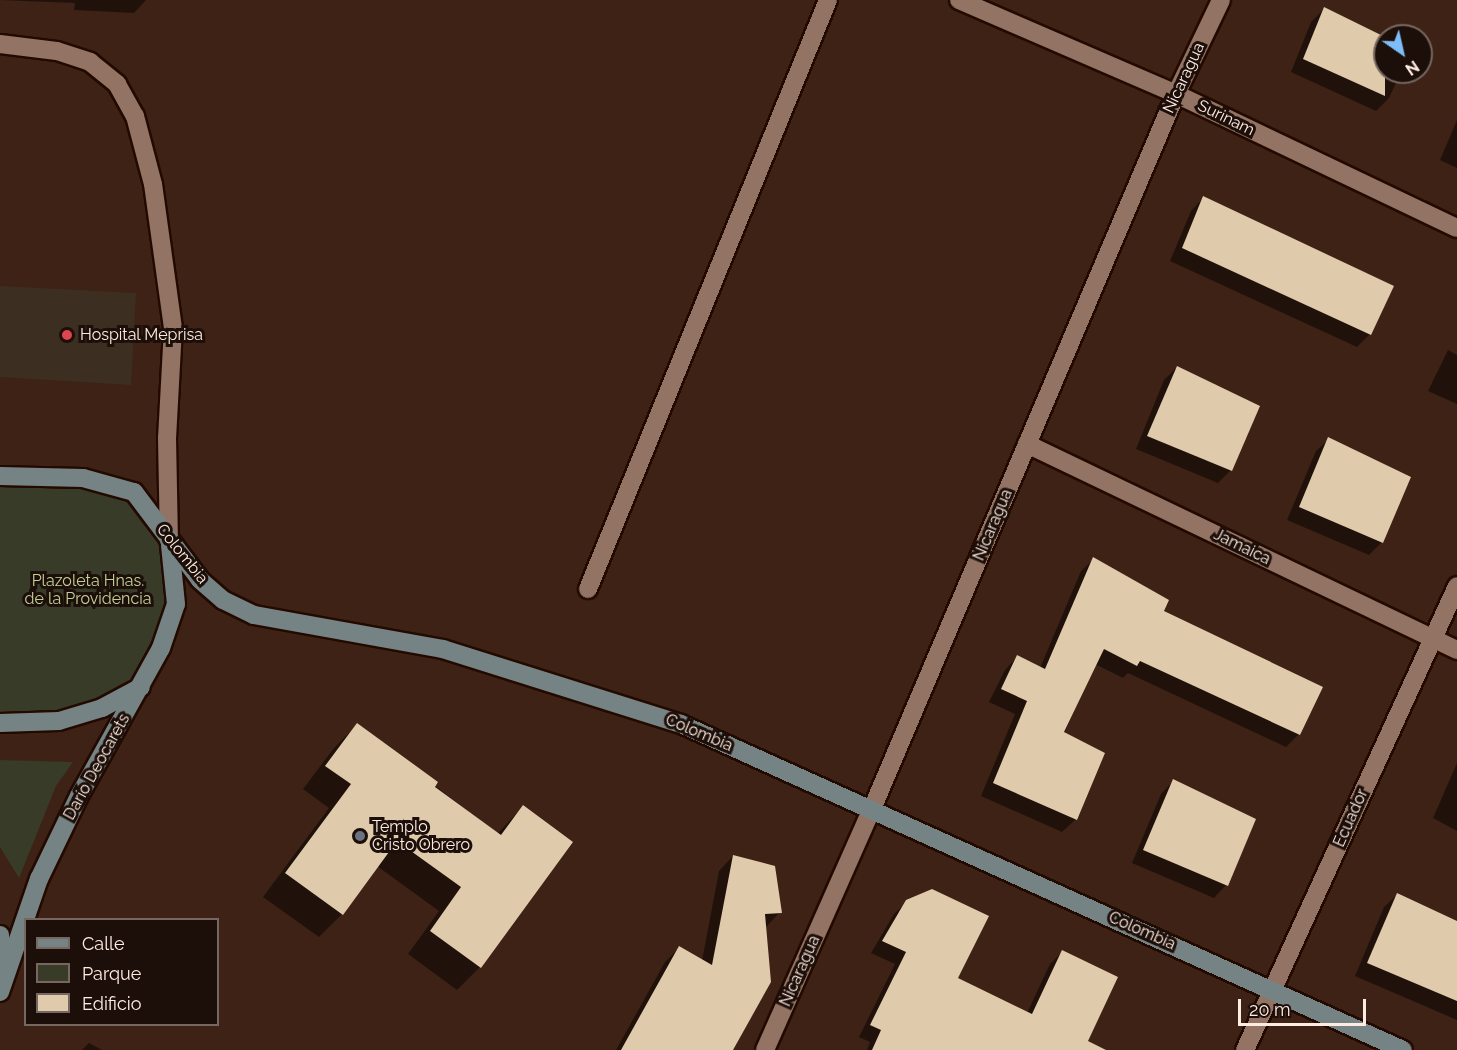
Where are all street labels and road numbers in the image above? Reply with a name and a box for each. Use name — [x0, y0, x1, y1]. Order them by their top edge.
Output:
street label: Nicaragua — [1159, 40, 1209, 116]
street label: Surinam — [1194, 96, 1258, 140]
street label: Nicaragua — [969, 486, 1017, 564]
street label: Colombia — [152, 520, 212, 588]
street label: Jamaica — [1211, 525, 1273, 569]
street label: Colombia — [663, 710, 735, 756]
street label: Darío Deocarets — [60, 711, 134, 823]
street label: Ecuador — [1330, 786, 1372, 850]
street label: Colombia — [1106, 908, 1178, 954]
street label: Nicaragua — [776, 932, 824, 1010]

